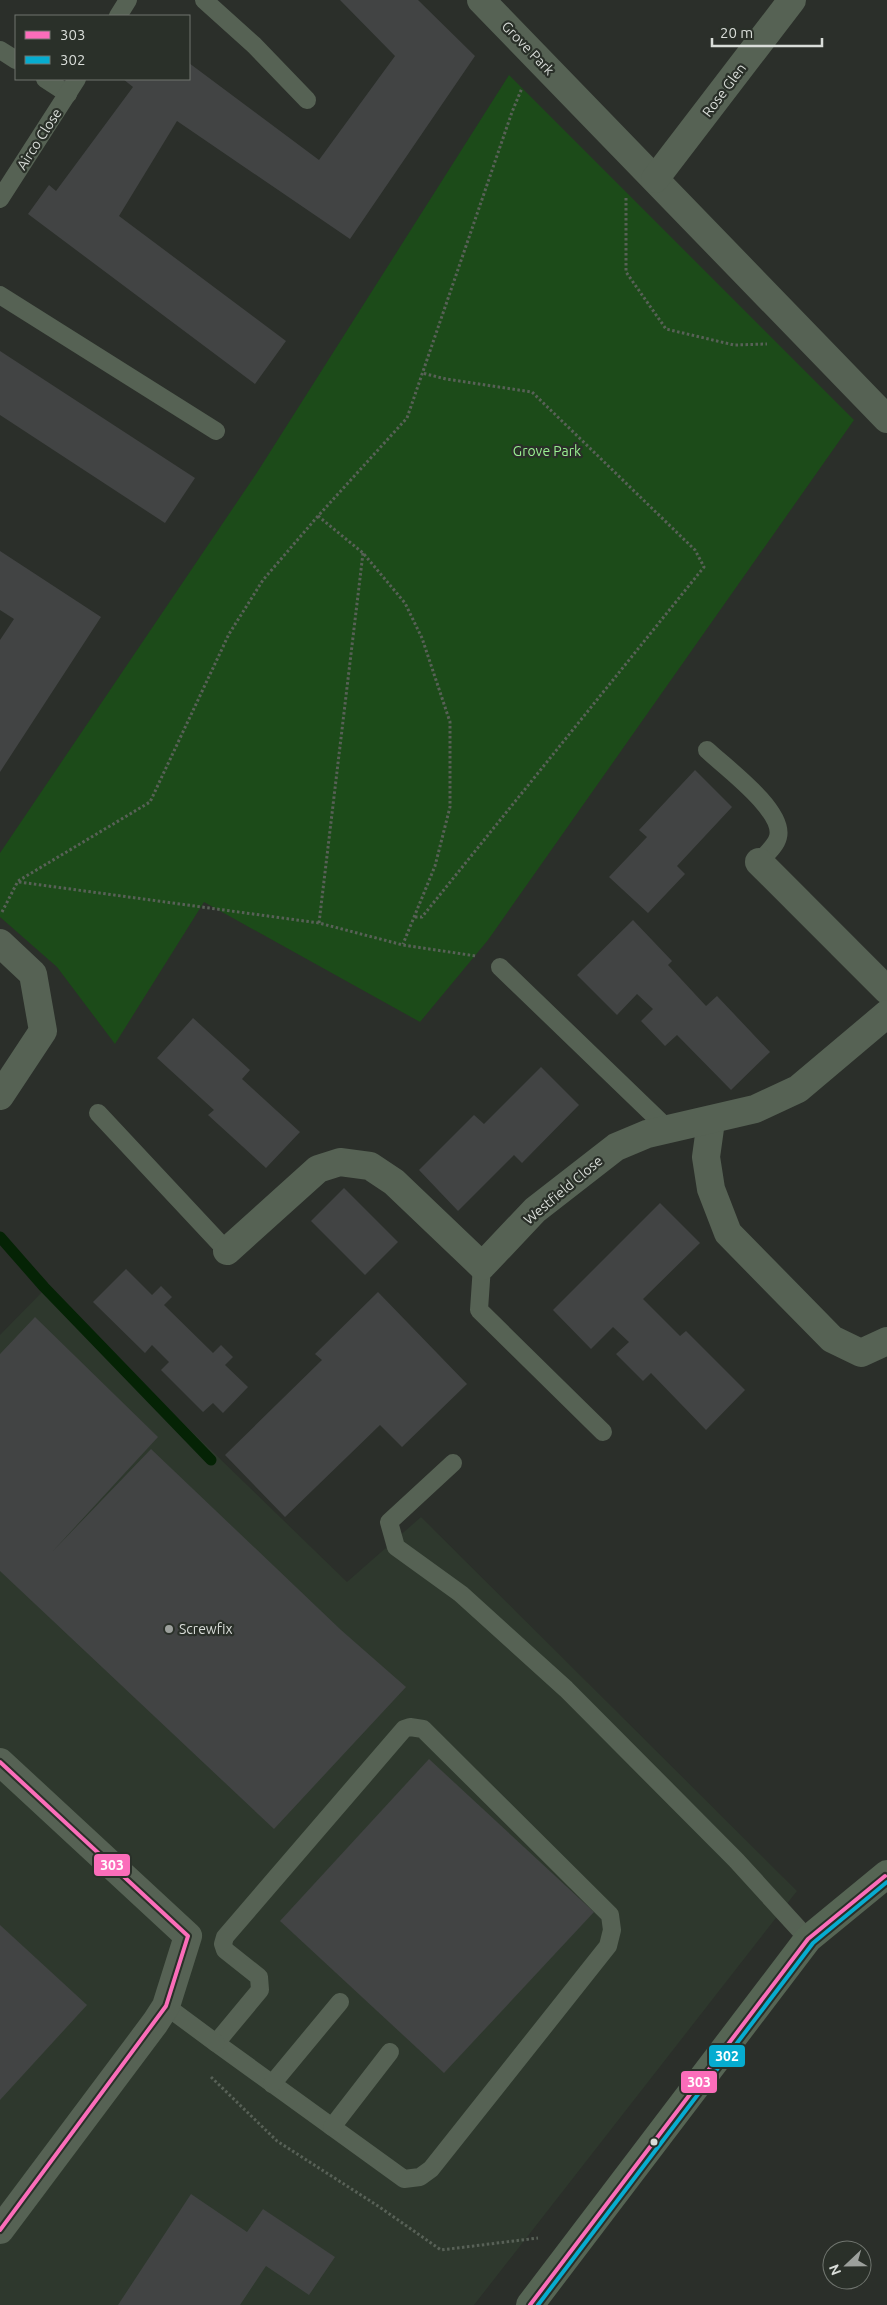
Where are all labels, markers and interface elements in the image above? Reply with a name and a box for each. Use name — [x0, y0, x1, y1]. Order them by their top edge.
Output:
legend — [15, 15, 190, 80]
scale bar — [712, 15, 822, 47]
street label: Grove Park — [499, 18, 557, 78]
text: 20 m — [720, 24, 753, 41]
text: 303 — [60, 26, 85, 43]
text: 302 — [60, 51, 85, 68]
street label: Rose Glen — [699, 60, 749, 120]
street label: Airco Close — [13, 105, 65, 173]
park label: Grove Park — [513, 443, 581, 459]
street label: Westfield Close — [520, 1152, 606, 1228]
place label: Screwfix — [179, 1621, 233, 1637]
marker: Screwfix — [163, 1623, 175, 1635]
line badge: 303 — [93, 1853, 131, 1877]
text: 303 — [100, 1857, 124, 1873]
line badge: 302 — [708, 2044, 746, 2068]
text: 302 — [715, 2048, 739, 2064]
line badge: 303 — [680, 2070, 718, 2094]
text: 303 — [687, 2074, 711, 2090]
unlabelled marker — [649, 2137, 659, 2147]
north arrow — [822, 2240, 872, 2290]
text: N — [826, 2262, 844, 2278]

